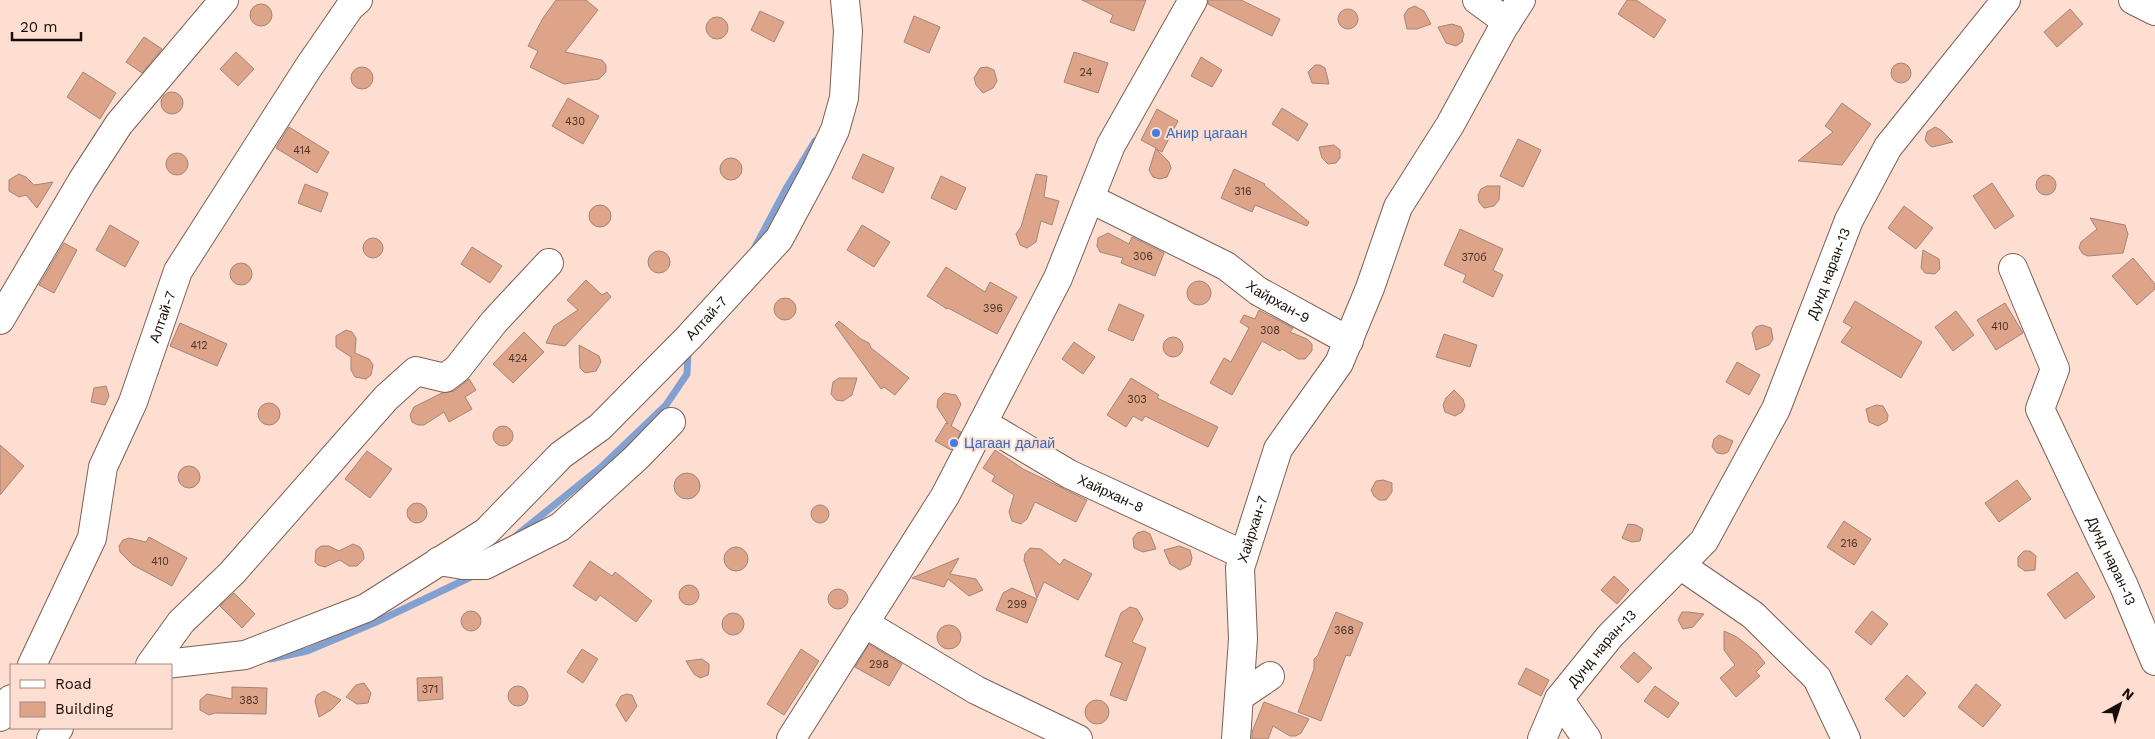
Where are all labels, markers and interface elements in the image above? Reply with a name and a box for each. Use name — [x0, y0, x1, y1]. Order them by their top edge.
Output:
scale bar — [12, 10, 81, 42]
text: 20 m — [20, 18, 58, 36]
house number: 24 — [1080, 66, 1093, 79]
house number: 430 — [565, 115, 585, 128]
place label: Анир цагаан — [1166, 125, 1247, 141]
marker: Анир цагаан — [1150, 127, 1162, 139]
house number: 414 — [293, 144, 311, 157]
house number: 316 — [1234, 185, 1252, 198]
street label: Дунд наран-13 — [1804, 225, 1853, 321]
house number: 306 — [1133, 250, 1153, 263]
house number: 370б — [1461, 251, 1487, 264]
street label: Хайрхан-9 — [1243, 277, 1313, 326]
street label: Алтай-7 — [146, 289, 179, 345]
street label: Алтай-7 — [682, 293, 730, 343]
house number: 396 — [983, 302, 1003, 315]
house number: 410 — [1991, 320, 2009, 333]
house number: 308 — [1260, 324, 1280, 337]
house number: 412 — [190, 339, 208, 352]
house number: 424 — [508, 352, 528, 365]
house number: 303 — [1127, 393, 1147, 406]
place label: Цагаан далай — [964, 435, 1055, 451]
marker: Цагаан далай — [948, 437, 960, 449]
street label: Хайрхан-8 — [1075, 471, 1146, 515]
street label: Хайрхан-7 — [1234, 494, 1271, 565]
street label: Дунд наран-13 — [2084, 514, 2139, 608]
house number: 216 — [1840, 537, 1858, 550]
house number: 410 — [151, 555, 169, 568]
house number: 299 — [1007, 598, 1027, 611]
street label: Дунд наран-13 — [1564, 606, 1639, 690]
house number: 368 — [1334, 624, 1354, 637]
house number: 298 — [869, 658, 889, 671]
legend — [10, 664, 172, 729]
text: Road — [55, 675, 92, 693]
north arrow — [2095, 679, 2145, 729]
house number: 371 — [422, 683, 438, 696]
text: N — [2119, 684, 2137, 703]
house number: 383 — [239, 694, 259, 707]
text: Building — [55, 700, 113, 718]

